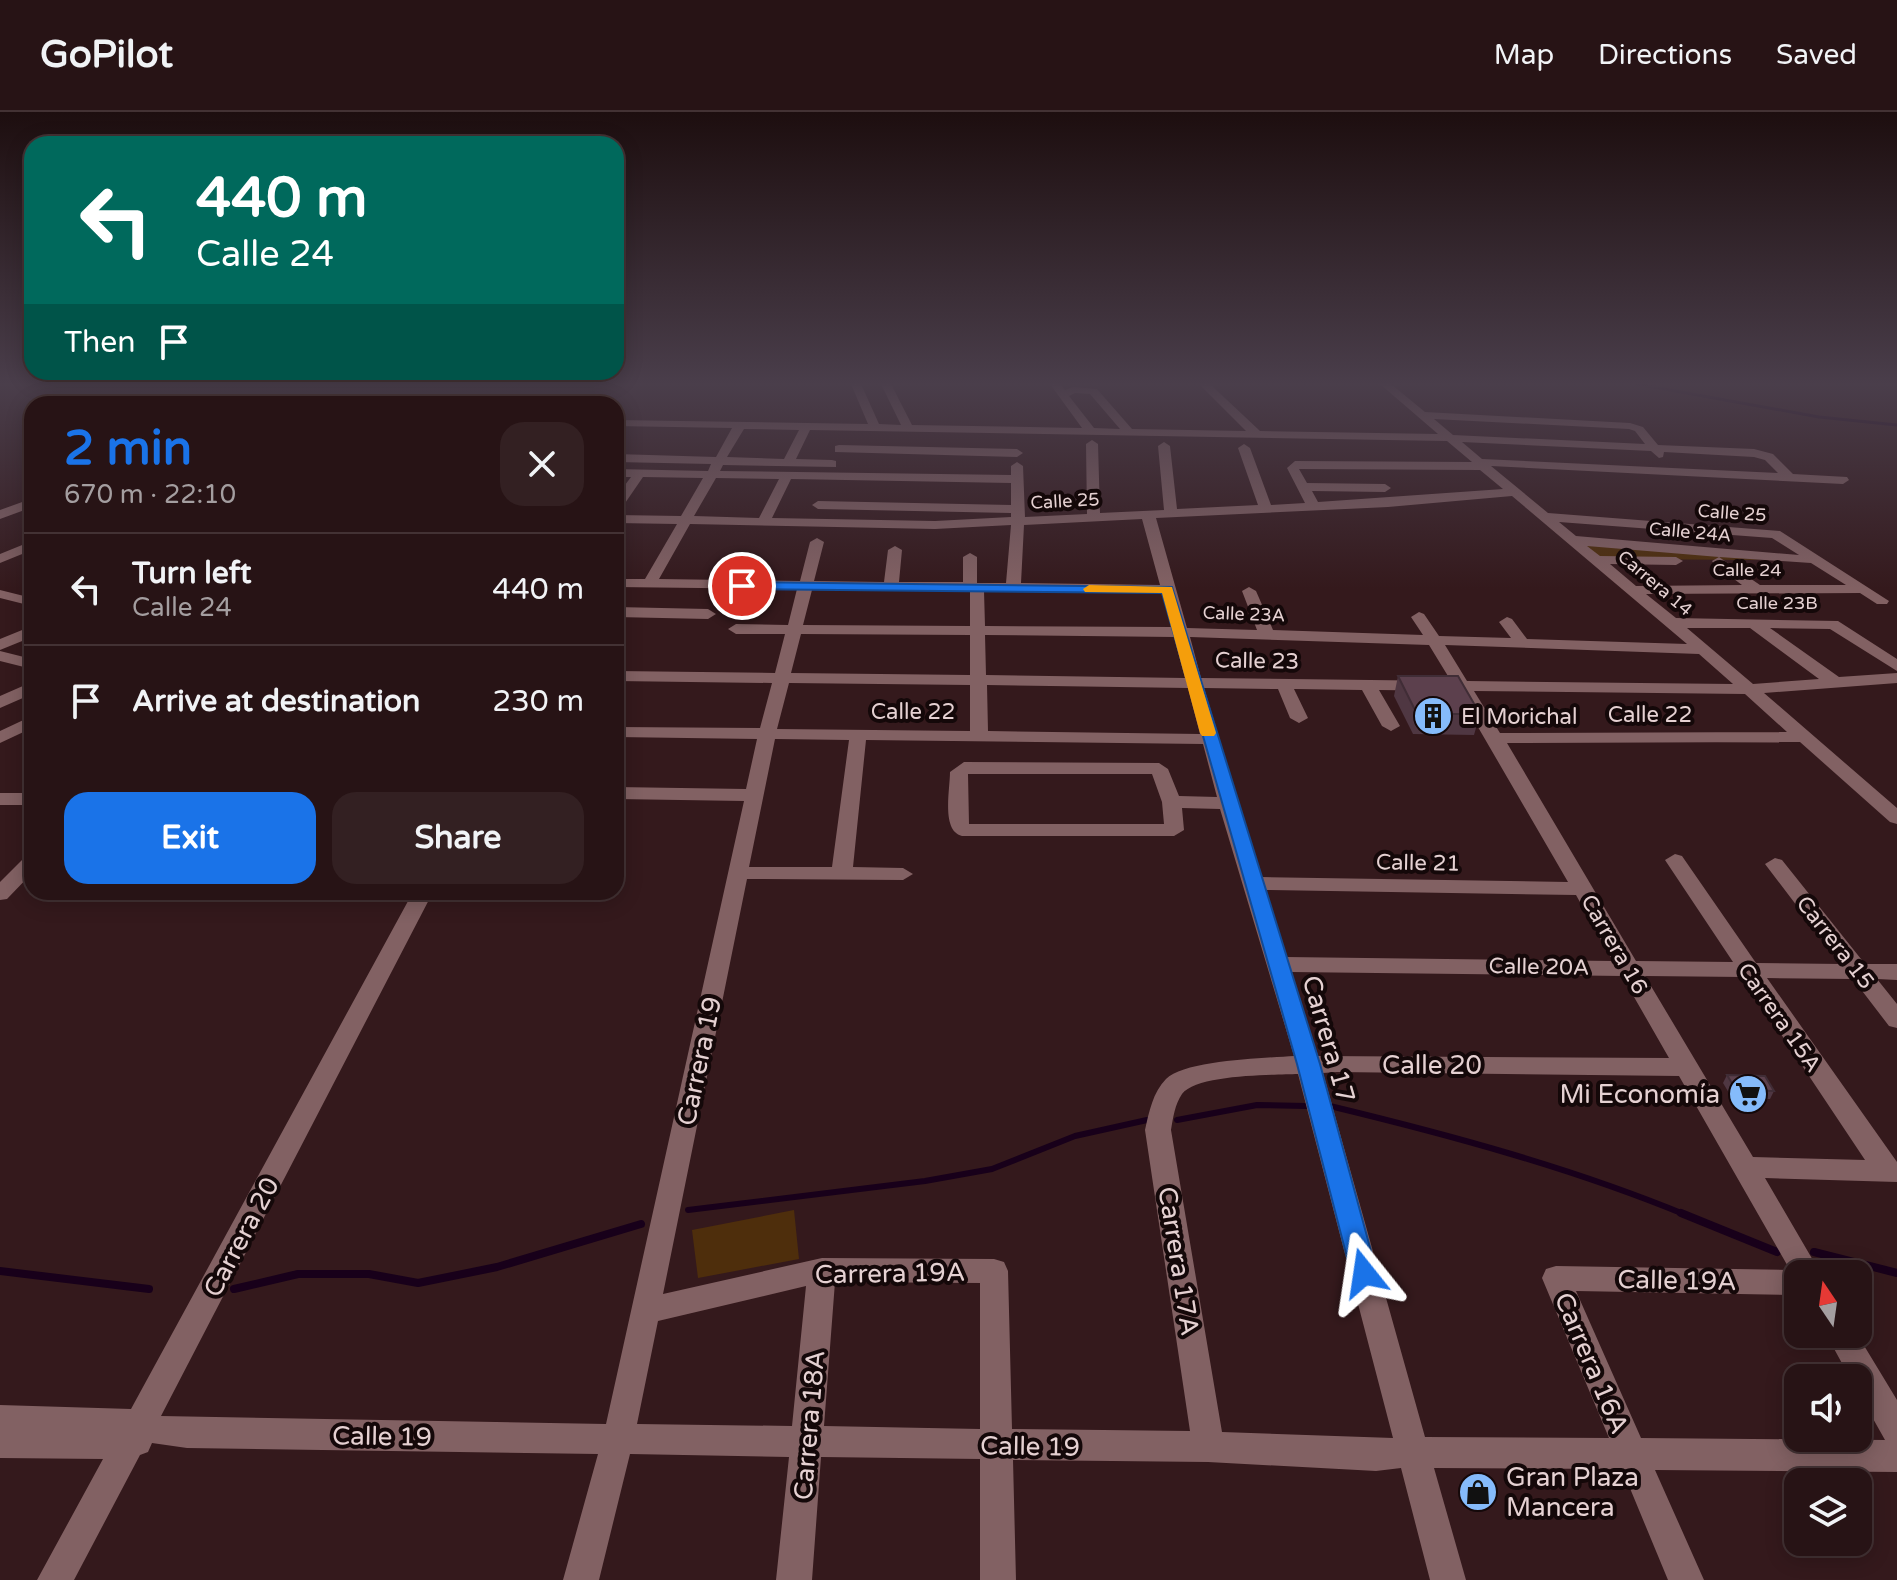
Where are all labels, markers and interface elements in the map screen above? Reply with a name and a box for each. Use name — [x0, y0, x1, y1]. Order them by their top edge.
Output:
text: GoPilot — [40, 32, 173, 78]
text: Map — [1494, 38, 1554, 72]
text: Directions — [1598, 38, 1732, 72]
text: Saved — [1776, 38, 1857, 72]
text: 440 m — [196, 165, 367, 232]
icon: left — [64, 168, 168, 272]
text: Calle 24 — [196, 233, 334, 276]
icon: arrive — [152, 320, 196, 364]
text: Then — [64, 324, 136, 361]
text: 2 min — [64, 420, 192, 478]
button: close — [500, 422, 584, 506]
text: 670 m · 22:10 — [64, 479, 236, 510]
street label: Calle 25 — [1030, 488, 1100, 514]
street label: Calle 25 — [1697, 500, 1767, 526]
street label: Calle 24A — [1648, 517, 1732, 547]
street label: Carrera 14 — [1613, 545, 1697, 621]
pin — [708, 552, 776, 620]
text: Turn left — [132, 555, 251, 592]
street label: Calle 24 — [1712, 559, 1782, 581]
icon: arrive — [720, 564, 764, 608]
icon: left — [64, 567, 108, 611]
text: 440 m — [492, 571, 584, 608]
text: Calle 24 — [132, 592, 232, 623]
street label: Calle 23B — [1736, 592, 1818, 614]
street label: Calle 23A — [1202, 602, 1286, 626]
street label: Calle 23 — [1215, 647, 1299, 675]
icon: arrive — [64, 679, 108, 723]
text: Arrive at destination — [132, 683, 420, 720]
text: 230 m — [492, 683, 584, 720]
building icon: El Morichal — [1412, 695, 1454, 737]
street label: Calle 22 — [871, 699, 955, 725]
street label: Calle 22 — [1608, 702, 1692, 728]
place label: El Morichal — [1461, 704, 1577, 730]
button: Exit — [64, 792, 316, 884]
button: Share — [332, 792, 584, 884]
street label: Calle 21 — [1376, 849, 1460, 877]
street label: Carrera 16 — [1575, 890, 1653, 999]
street label: Carrera 15 — [1791, 891, 1880, 994]
street label: Calle 20A — [1488, 953, 1590, 981]
street label: Carrera 15A — [1732, 958, 1826, 1077]
street label: Carrera 17 — [1296, 972, 1361, 1106]
street label: Carrera 19 — [671, 994, 728, 1128]
street label: Calle 20 — [1382, 1050, 1482, 1081]
supermarket icon: Mi Economía — [1727, 1073, 1769, 1115]
place label: Mi Economía — [1560, 1079, 1720, 1110]
street label: Carrera 20 — [197, 1172, 286, 1302]
street label: Carrera 17A — [1151, 1184, 1206, 1338]
position arrow — [1322, 1231, 1406, 1315]
street label: Carrera 19A — [815, 1257, 965, 1290]
north arrow — [1784, 1260, 1872, 1348]
map controls — [1784, 1260, 1872, 1556]
street label: Calle 19A — [1617, 1264, 1737, 1297]
street label: Carrera 16A — [1548, 1288, 1635, 1438]
street label: Carrera 18A — [788, 1349, 831, 1501]
button: sound — [1784, 1364, 1872, 1452]
street label: Calle 19 — [332, 1420, 432, 1453]
street label: Calle 19 — [980, 1430, 1080, 1463]
place label: Gran Plaza Mancera — [1506, 1462, 1639, 1523]
button: layers — [1784, 1468, 1872, 1556]
shop icon: Gran Plaza Mancera — [1457, 1471, 1499, 1513]

